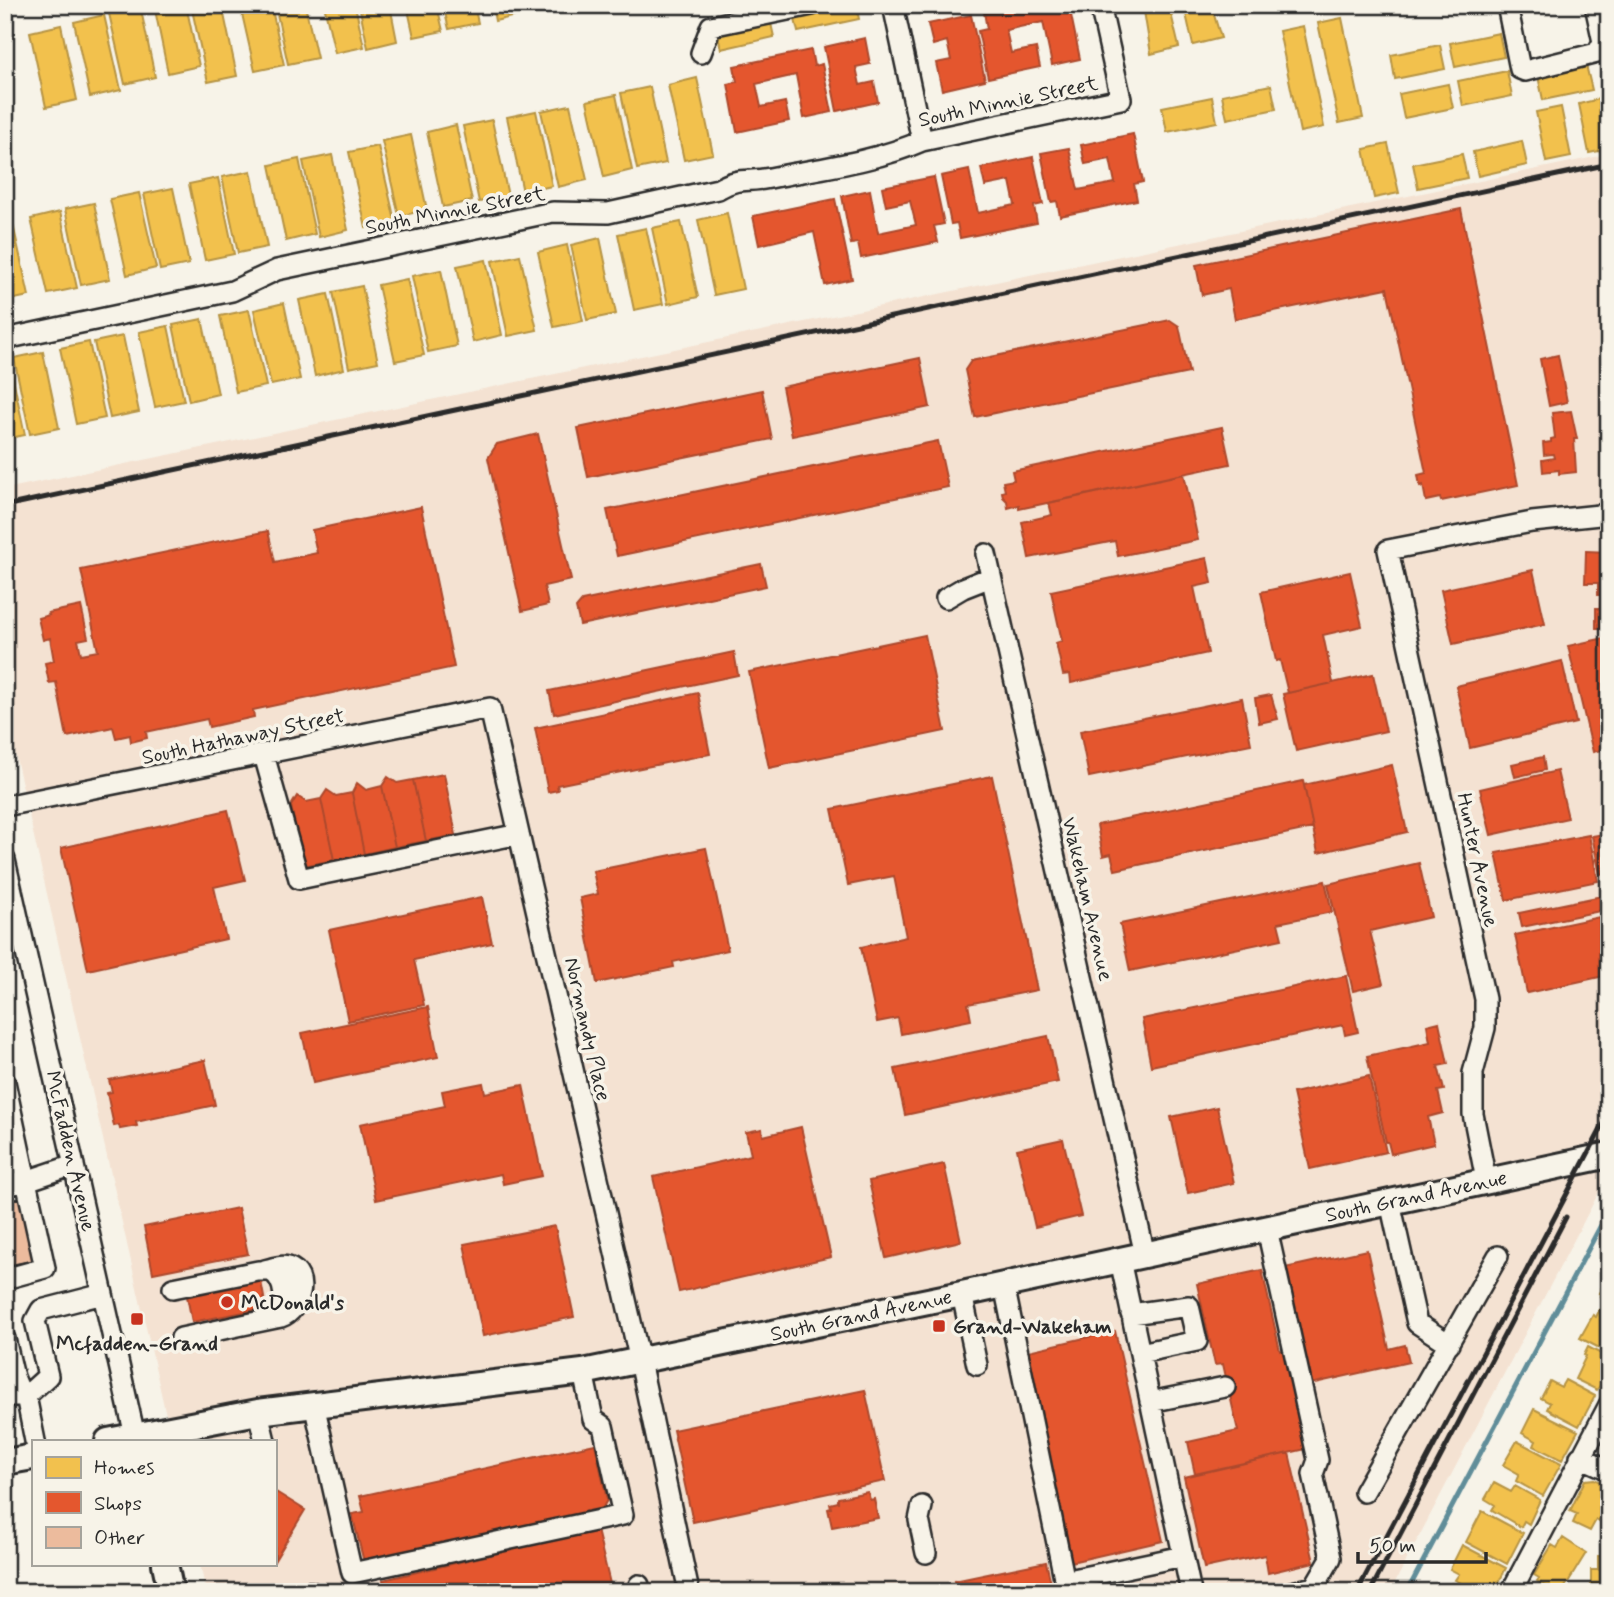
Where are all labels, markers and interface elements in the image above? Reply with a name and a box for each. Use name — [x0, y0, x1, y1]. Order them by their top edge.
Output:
street label: South Minnie Street — [916, 69, 1101, 135]
street label: South Minnie Street — [363, 180, 548, 242]
street label: South Hathaway Street — [139, 702, 347, 772]
street label: Hunter Avenue — [1449, 790, 1505, 930]
street label: Wakeham Avenue — [1055, 815, 1119, 984]
street label: Normandy Place — [557, 955, 617, 1104]
street label: McFadden Avenue — [38, 1068, 102, 1235]
street label: South Grand Avenue — [1323, 1164, 1510, 1230]
street label: South Grand Avenue — [768, 1283, 955, 1349]
place label: McDonald's — [241, 1289, 345, 1317]
marker: McDonald's — [219, 1294, 235, 1310]
marker: Mcfadden-Grand — [129, 1311, 145, 1327]
place label: Grand-Wakeham — [953, 1313, 1112, 1341]
marker: Grand-Wakeham — [931, 1318, 947, 1334]
place label: Mcfadden-Grand — [56, 1330, 218, 1358]
legend — [32, 1440, 276, 1566]
text: Homes — [94, 1454, 154, 1482]
text: Shops — [94, 1490, 142, 1518]
scale bar — [1358, 1520, 1486, 1564]
text: Other — [94, 1524, 145, 1552]
text: 50 m — [1369, 1532, 1416, 1560]

